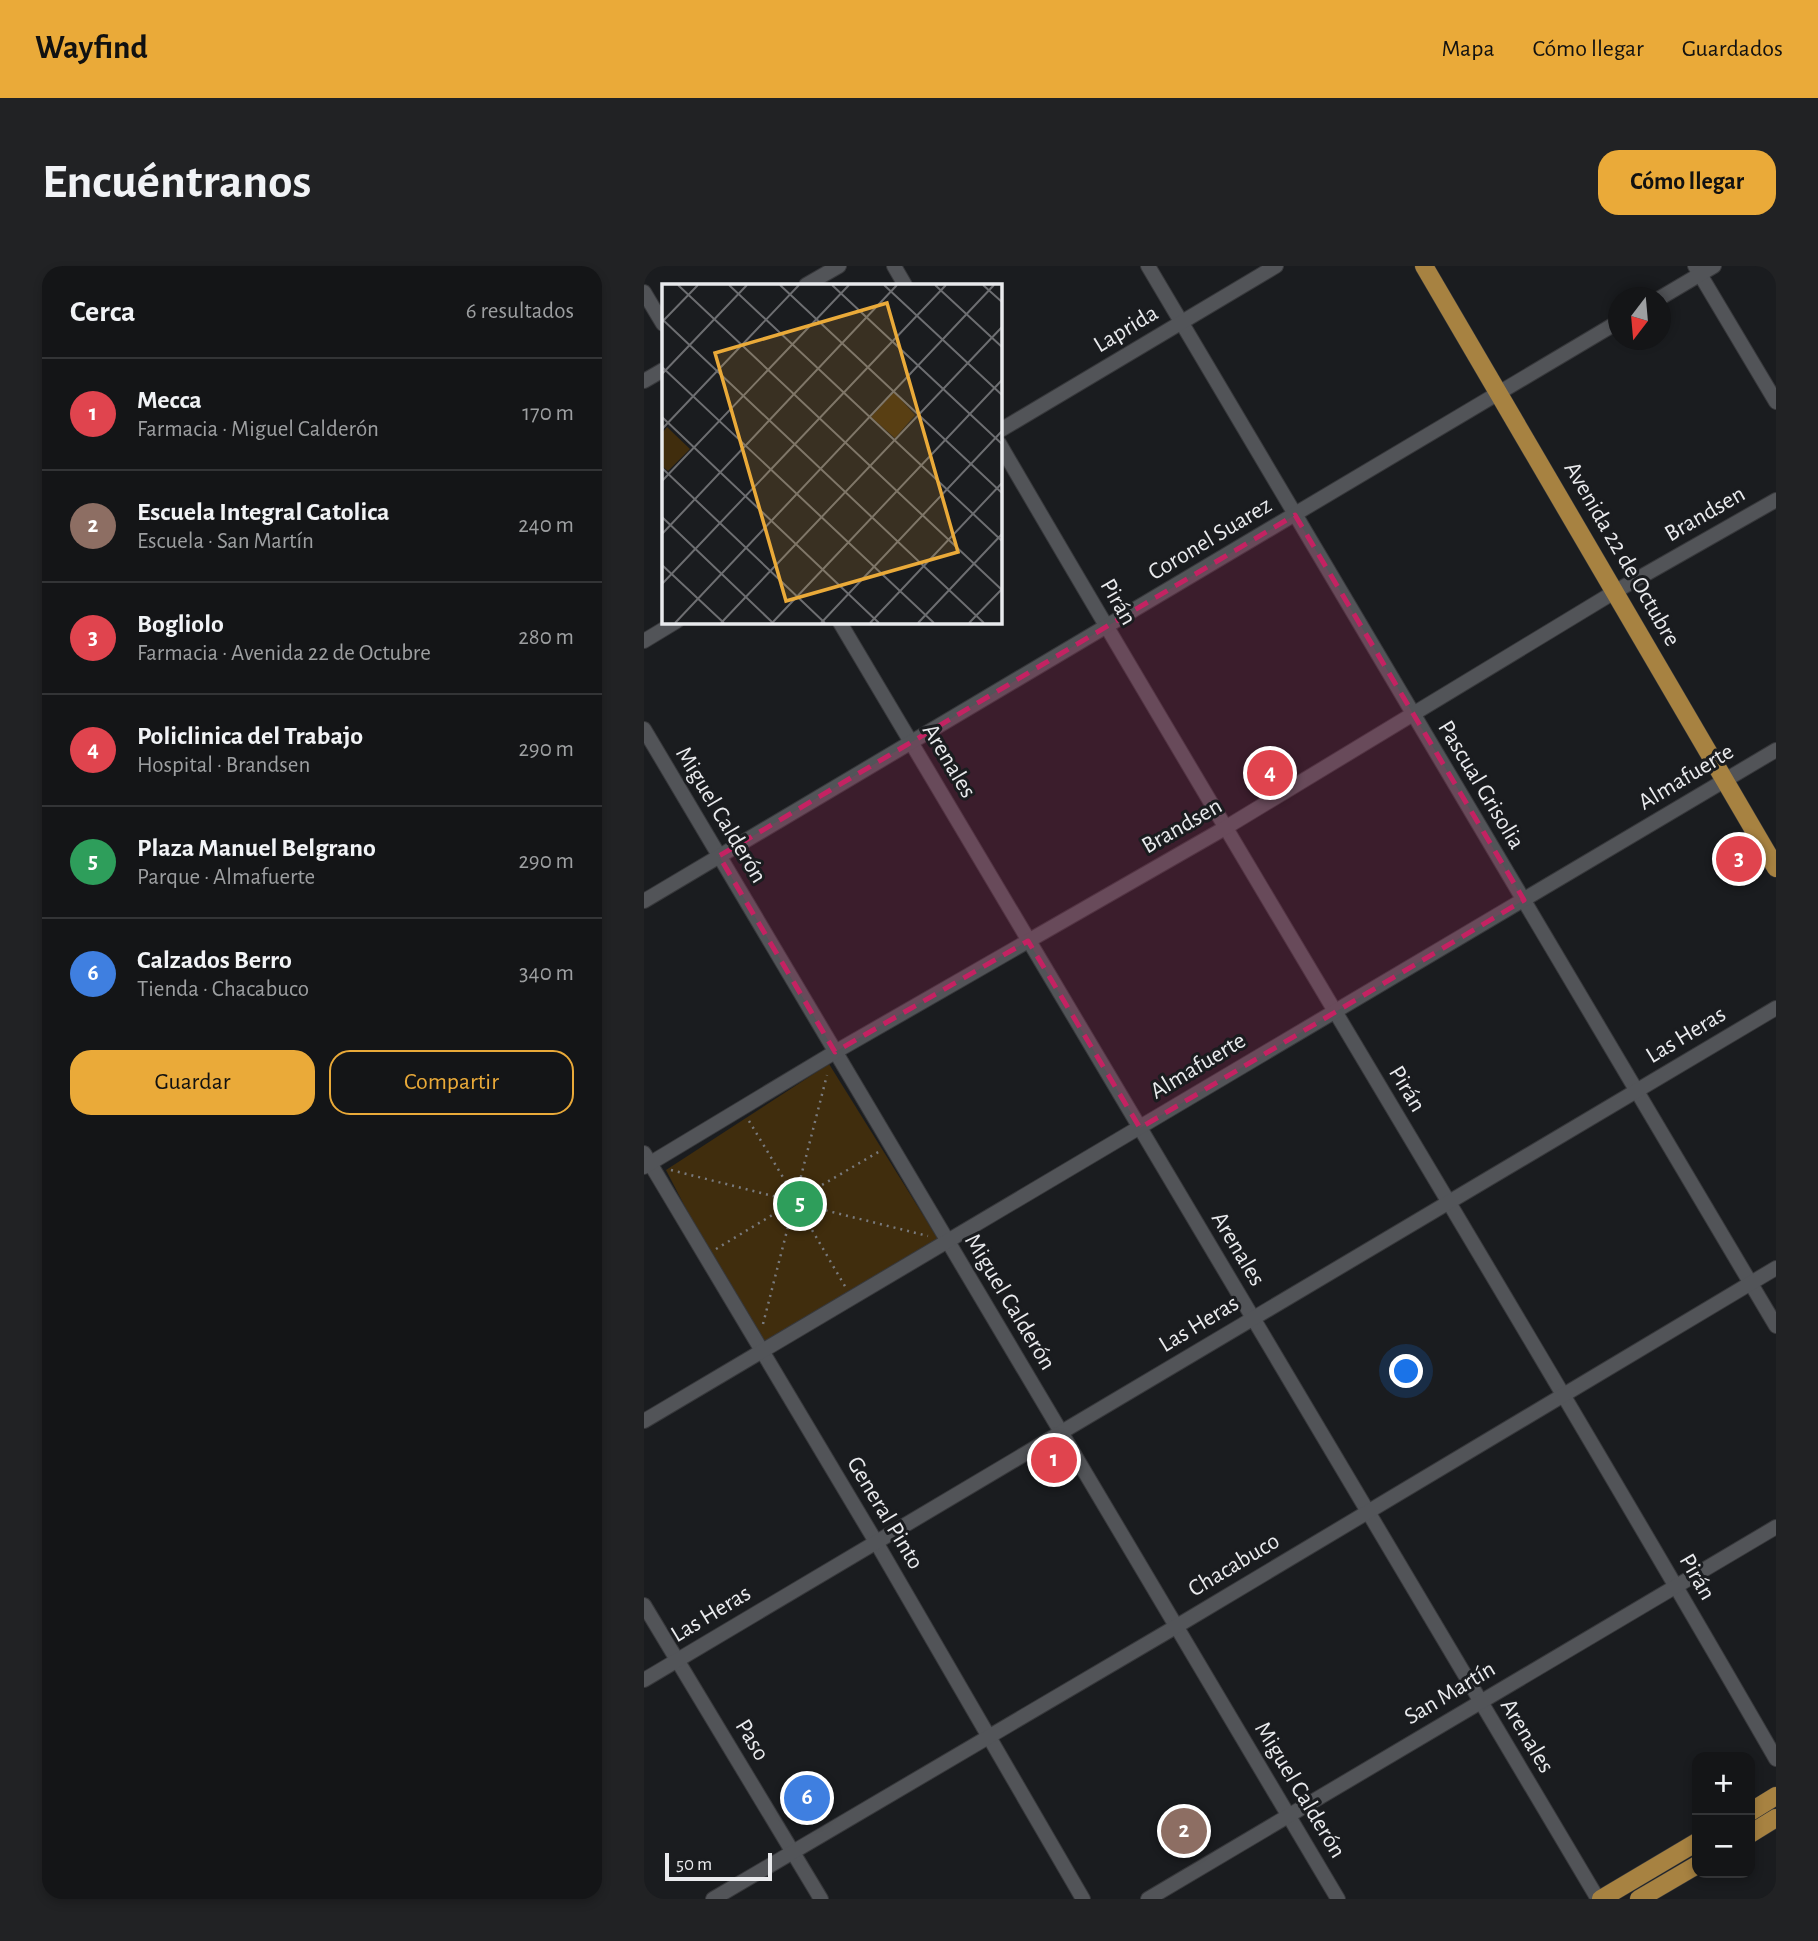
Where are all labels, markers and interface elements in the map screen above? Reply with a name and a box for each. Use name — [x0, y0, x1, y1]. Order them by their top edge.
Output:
text: Wayfind — [35, 32, 148, 65]
text: Mapa — [1441, 37, 1495, 61]
text: Cómo llegar — [1533, 37, 1644, 61]
text: Guardados — [1682, 37, 1783, 61]
button: Cómo llegar — [1598, 150, 1776, 215]
text: Encuéntranos — [42, 158, 311, 207]
inset map — [662, 284, 1001, 623]
north arrow — [1608, 287, 1671, 350]
text: Cerca — [70, 297, 135, 327]
text: 6 resultados — [466, 300, 574, 323]
street label: Laprida — [1090, 301, 1162, 357]
text: Mecca — [137, 387, 202, 413]
text: 1 — [89, 402, 97, 425]
text: 170 m — [522, 402, 574, 425]
text: Farmacia · Miguel Calderón — [137, 418, 379, 441]
street label: Avenida 22 de Octubre — [1559, 458, 1685, 650]
street label: Brandsen — [1661, 482, 1749, 546]
street label: Coronel Suarez — [1144, 493, 1276, 585]
text: Escuela Integral Catolica — [137, 499, 389, 525]
text: 2 — [88, 514, 98, 537]
text: 240 m — [518, 514, 574, 537]
text: Escuela · San Martín — [137, 530, 314, 553]
street label: Pirán — [1095, 575, 1141, 629]
text: Bogliolo — [137, 611, 224, 637]
text: 3 — [88, 626, 98, 649]
text: 280 m — [518, 626, 574, 649]
text: Farmacia · Avenida 22 de Octubre — [137, 642, 431, 665]
street label: Pascual Grisolia — [1433, 717, 1529, 853]
street label: Arenales — [918, 720, 980, 802]
text: Policlinica del Trabajo — [137, 723, 363, 749]
text: 4 — [87, 738, 99, 761]
text: 290 m — [518, 738, 574, 761]
street label: Almafuerte — [1634, 739, 1738, 815]
street label: Miguel Calderón — [671, 743, 771, 887]
pin: 4 — [1247, 747, 1293, 799]
text: Hospital · Brandsen — [137, 754, 310, 777]
street label: Brandsen — [1138, 794, 1226, 858]
pin: 3 — [1716, 833, 1762, 885]
text: Plaza Manuel Belgrano — [137, 835, 376, 861]
text: 5 — [88, 850, 98, 873]
text: 290 m — [518, 850, 574, 873]
text: Parque · Almafuerte — [137, 866, 315, 889]
text: Calzados Berro — [137, 947, 292, 973]
text: 6 — [87, 962, 99, 985]
text: 340 m — [519, 962, 574, 985]
text: Tienda · Chacabuco — [137, 978, 309, 1001]
street label: Las Heras — [1642, 1002, 1730, 1068]
street label: Almafuerte — [1146, 1028, 1250, 1104]
button: Guardar — [70, 1050, 315, 1115]
button: Compartir — [329, 1050, 574, 1115]
street label: Pirán — [1384, 1062, 1430, 1116]
pin: 5 — [777, 1178, 823, 1230]
street label: Arenales — [1207, 1208, 1269, 1290]
street label: Miguel Calderón — [960, 1230, 1060, 1374]
street label: Las Heras — [1155, 1291, 1243, 1357]
your location — [1389, 1354, 1423, 1388]
pin: 1 — [1031, 1434, 1077, 1486]
street label: General Pinto — [842, 1453, 928, 1573]
street label: Chacabuco — [1184, 1529, 1284, 1601]
street label: Pirán — [1674, 1550, 1720, 1604]
street label: Las Heras — [667, 1581, 755, 1647]
street label: San Martín — [1400, 1657, 1500, 1729]
street label: Arenales — [1496, 1695, 1558, 1777]
street label: Paso — [730, 1715, 774, 1765]
street label: Miguel Calderón — [1250, 1718, 1350, 1862]
map controls — [1692, 1752, 1755, 1878]
button: + — [1692, 1752, 1755, 1815]
pin: 6 — [784, 1772, 830, 1824]
pin: 2 — [1161, 1805, 1207, 1857]
button: − — [1692, 1815, 1755, 1878]
scale bar — [665, 1850, 772, 1882]
text: 50 m — [676, 1855, 712, 1874]

